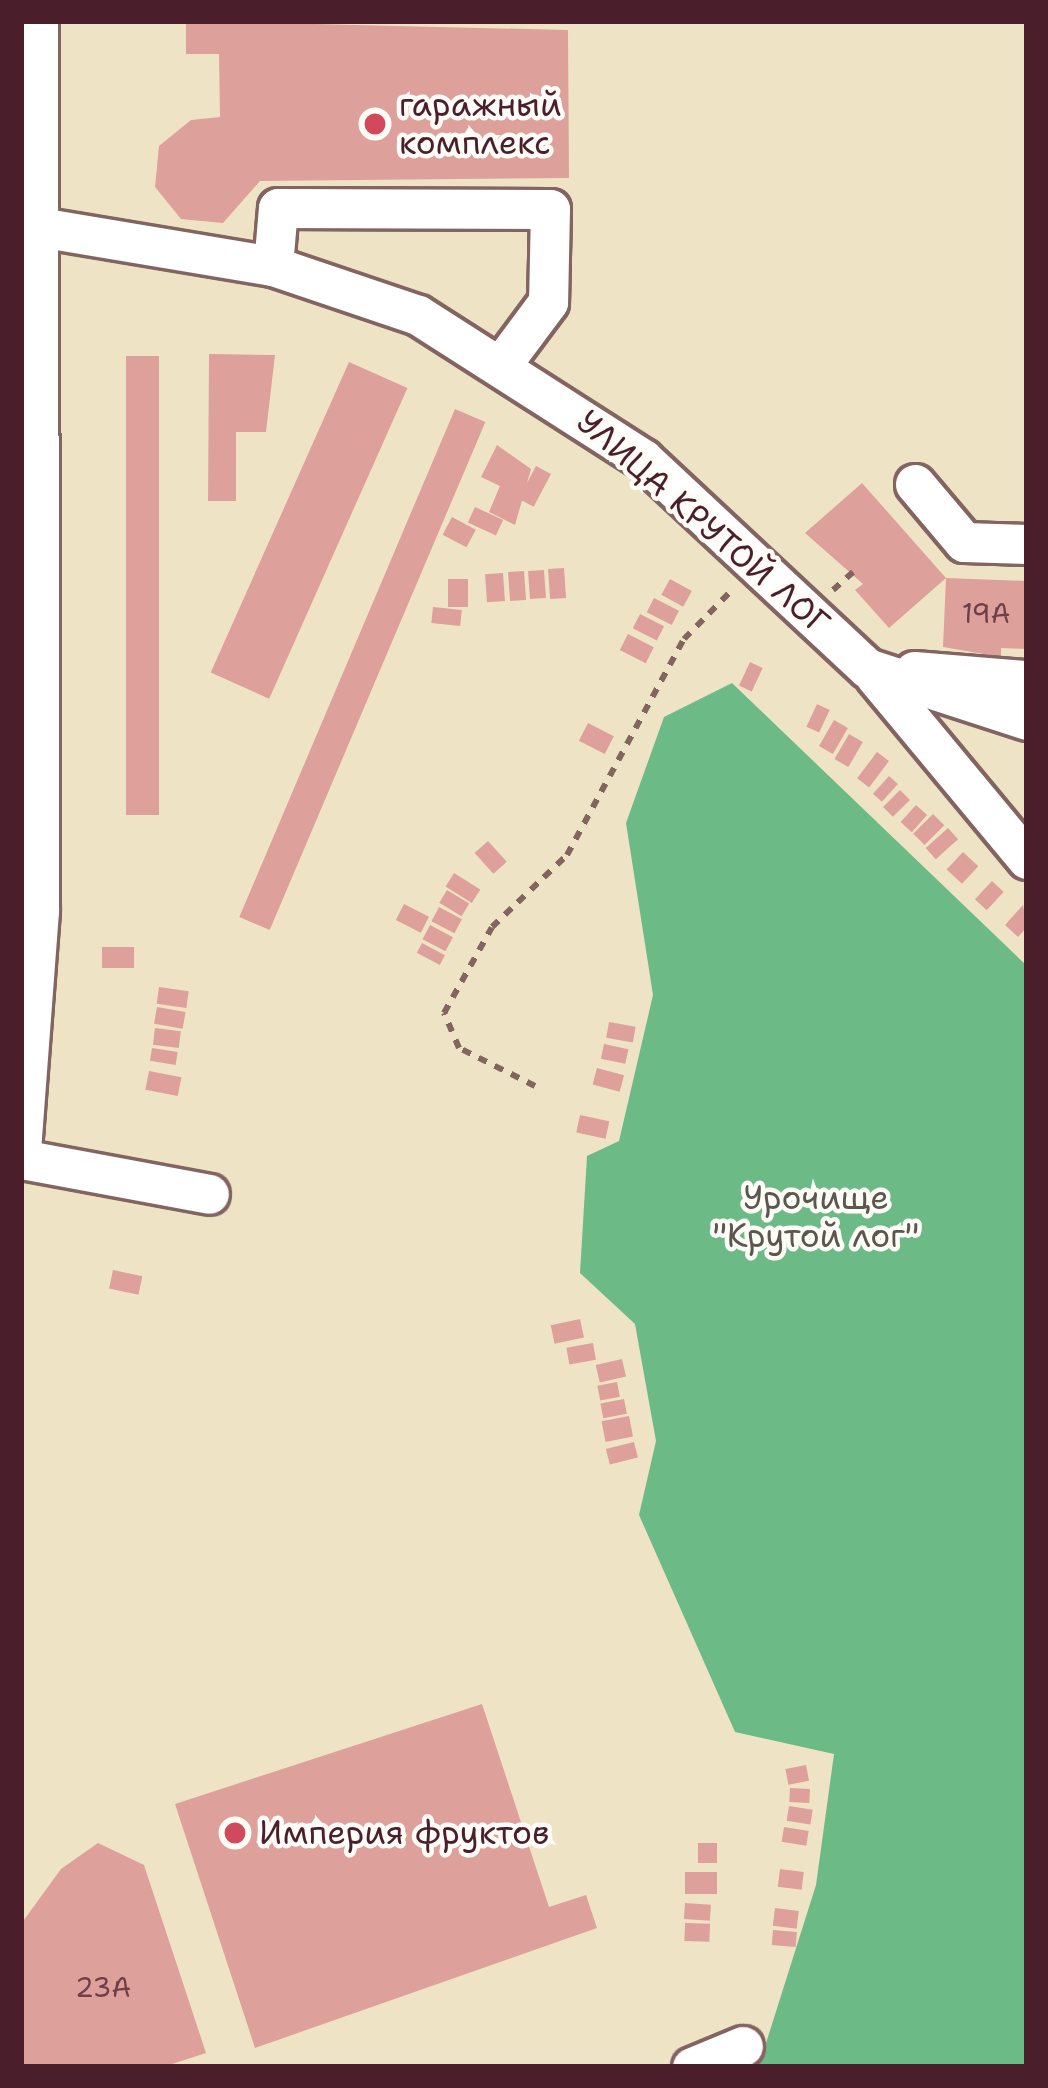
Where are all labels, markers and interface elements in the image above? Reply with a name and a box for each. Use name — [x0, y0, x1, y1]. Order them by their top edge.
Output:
place label: гаражный комплекс — [399, 85, 562, 163]
marker: гаражный комплекс — [362, 111, 388, 137]
street label: УЛИЦА КРУТОЙ ЛОГ — [569, 402, 837, 642]
house number: 19А — [962, 598, 1010, 630]
park label: Урочище "Крутой лог" — [713, 1178, 919, 1256]
place label: Империя фруктов — [259, 1813, 549, 1853]
marker: Империя фруктов — [222, 1820, 248, 1846]
house number: 23А — [75, 1972, 131, 2004]

